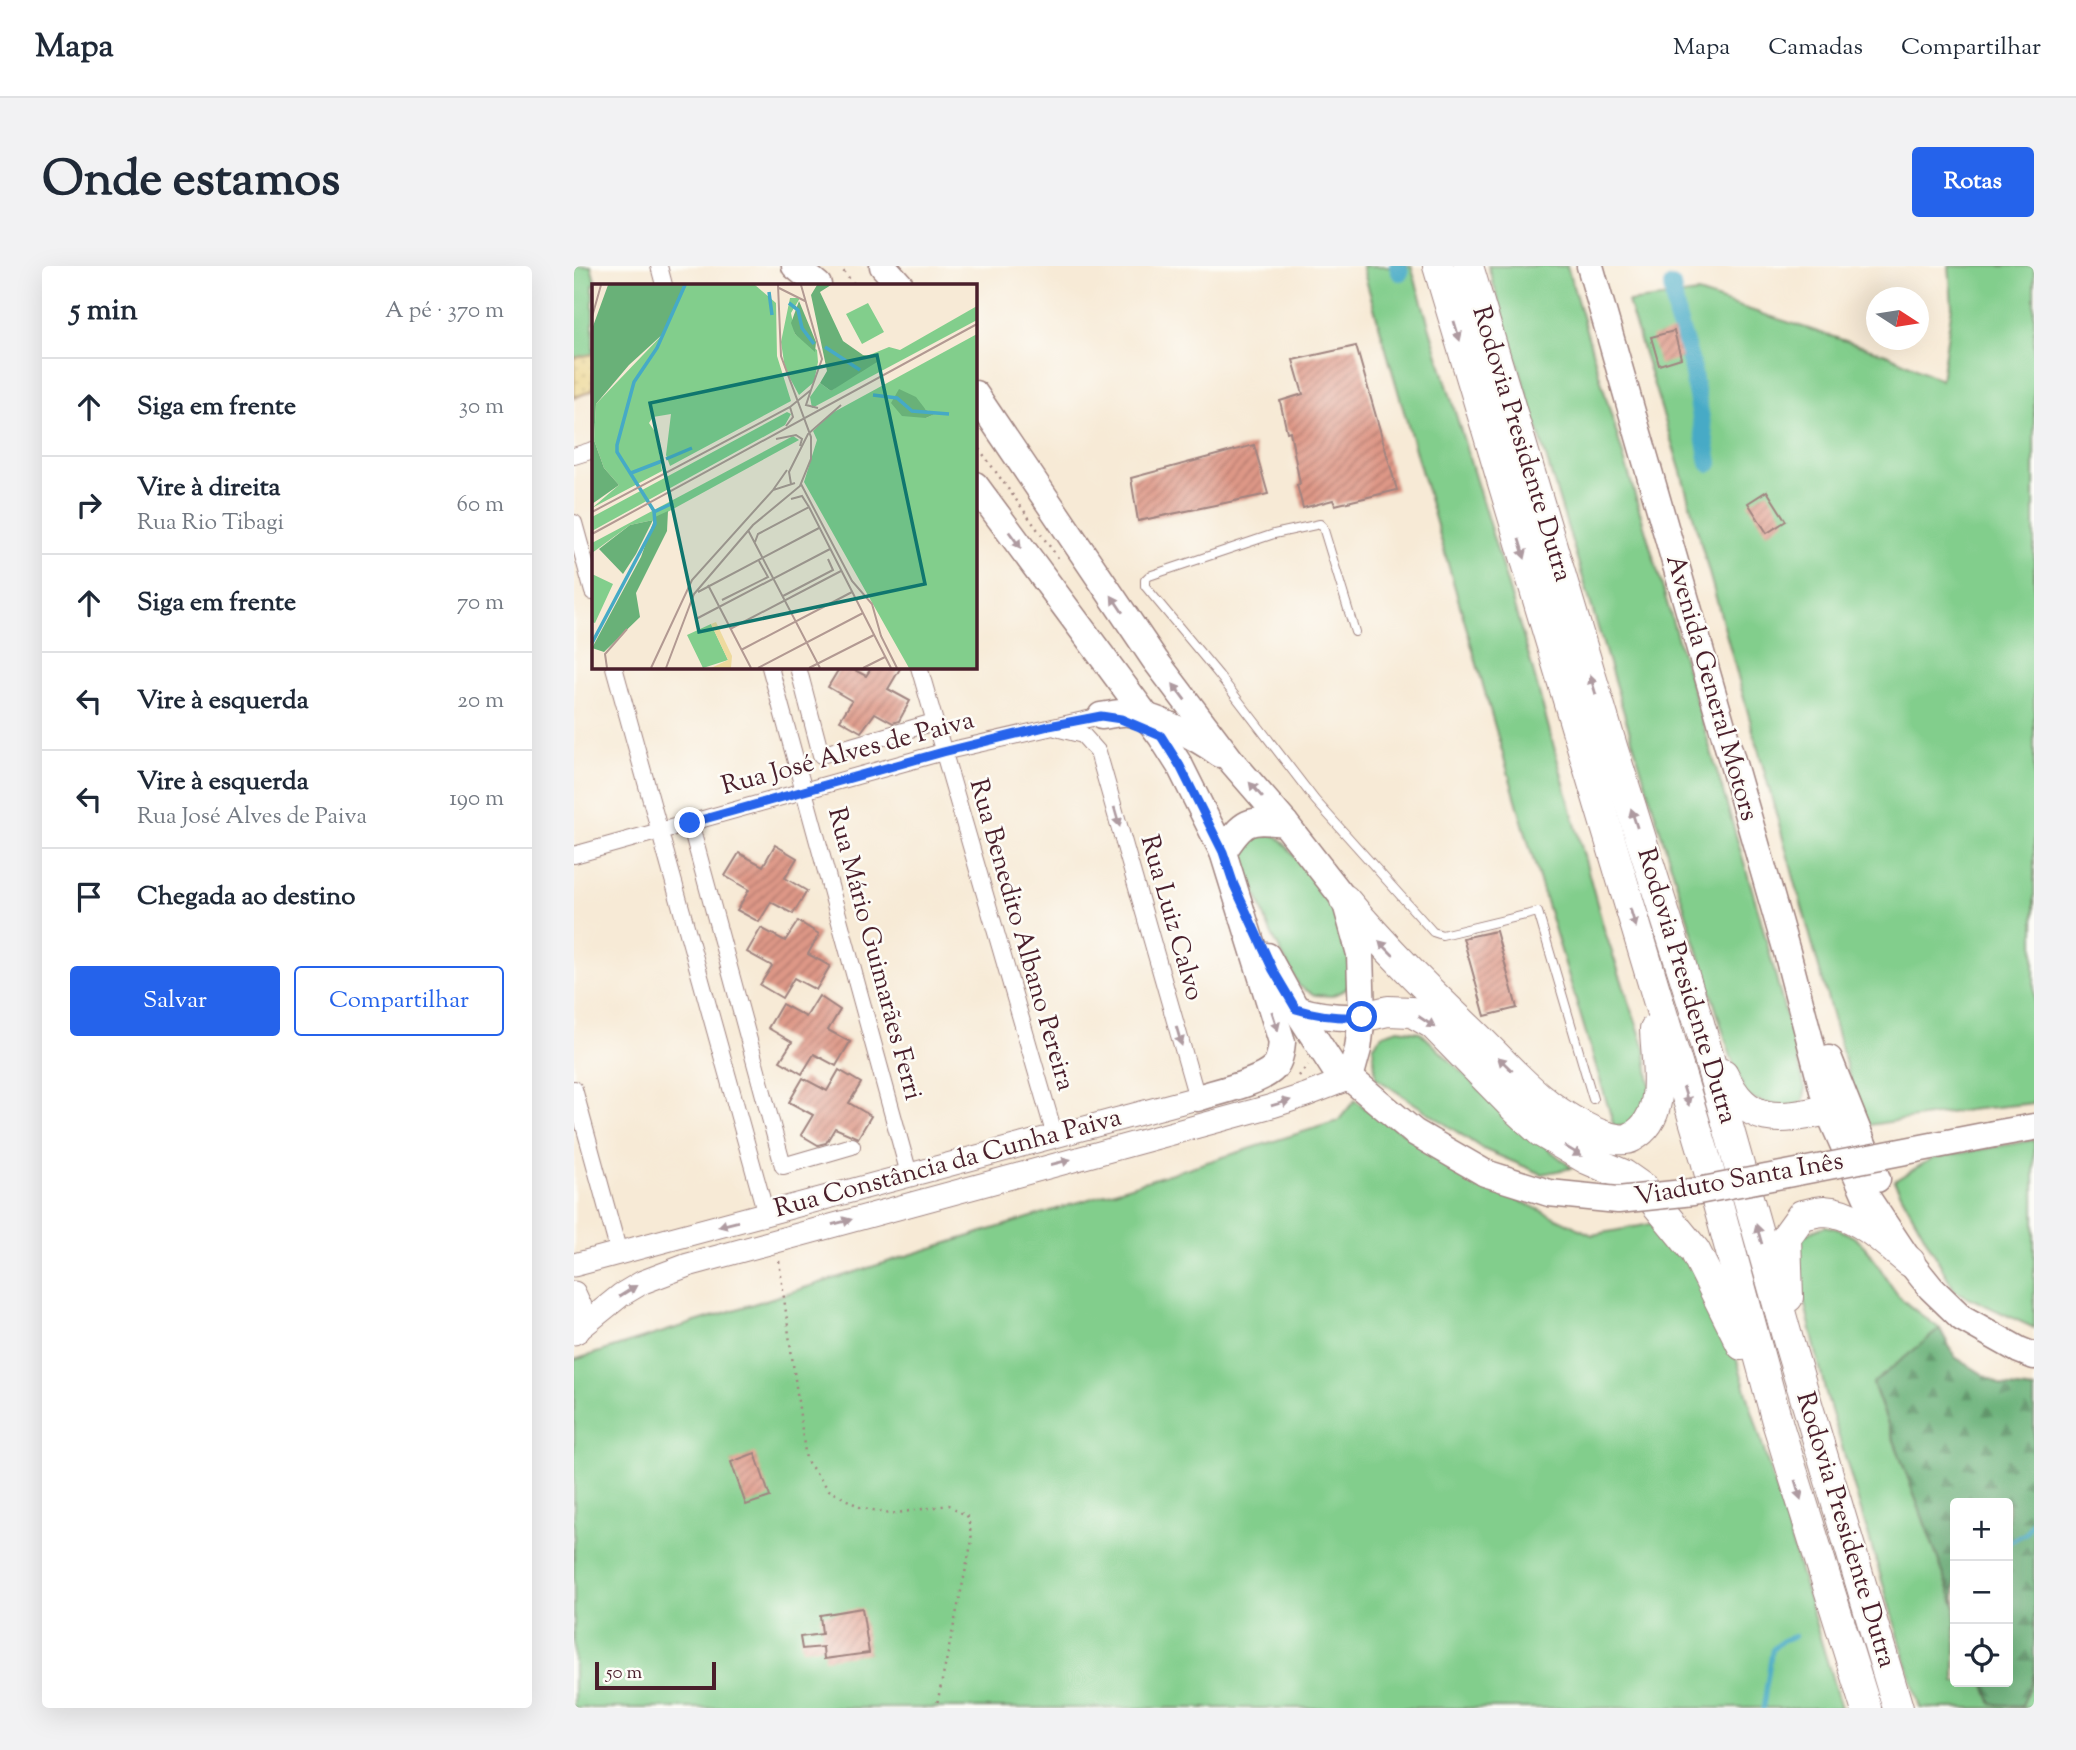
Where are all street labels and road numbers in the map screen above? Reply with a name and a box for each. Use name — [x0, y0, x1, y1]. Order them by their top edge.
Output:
street label: Rodovia Presidente Dutra — [1461, 302, 1581, 586]
street label: Avenida General Motors — [1655, 551, 1767, 825]
street label: Rua José Alves de Paiva — [718, 702, 978, 806]
street label: Rua Benedito Albano Pereira — [959, 775, 1083, 1095]
street label: Rua Mário Guimarães Ferri — [817, 803, 931, 1105]
street label: Rua Luiz Calvo — [1130, 831, 1212, 1005]
street label: Rodovia Presidente Dutra — [1626, 844, 1746, 1128]
street label: Rua Constância da Cunha Paiva — [770, 1100, 1126, 1228]
street label: Viaduto Santa Inês — [1632, 1143, 1846, 1217]
street label: Rodovia Presidente Dutra — [1785, 1388, 1905, 1672]

